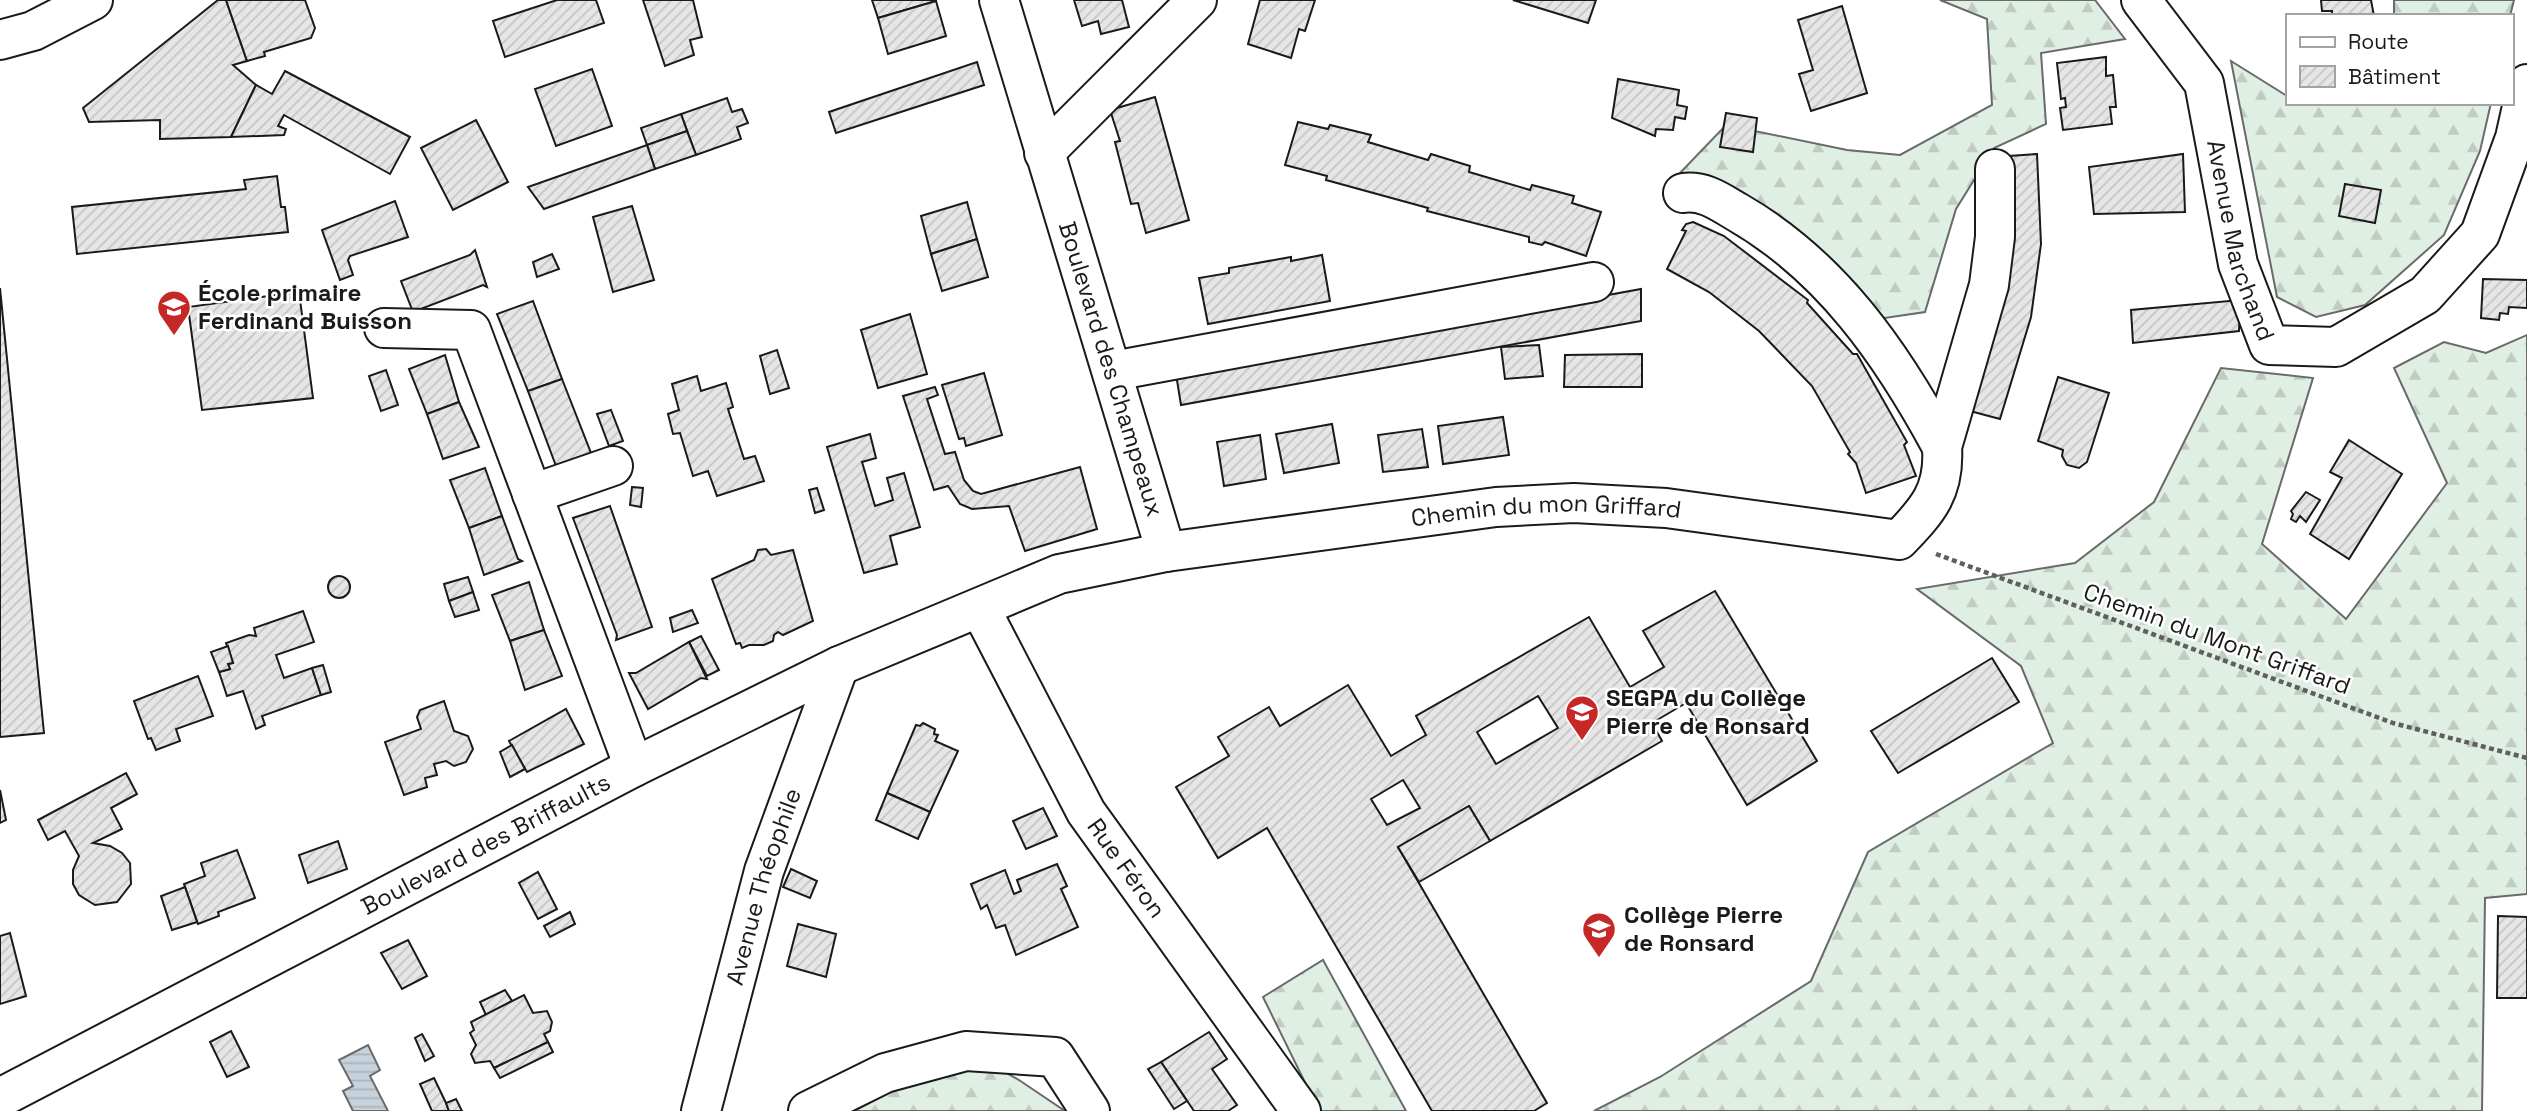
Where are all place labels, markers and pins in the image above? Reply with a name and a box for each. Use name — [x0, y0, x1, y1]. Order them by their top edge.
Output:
place label: École primaire Ferdinand Buisson — [198, 277, 412, 336]
school or university icon: École primaire Ferdinand Buisson — [155, 288, 193, 337]
place label: SEGPA du Collège Pierre de Ronsard — [1606, 682, 1810, 741]
school or university icon: SEGPA du Collège Pierre de Ronsard — [1563, 693, 1601, 742]
place label: Collège Pierre de Ronsard — [1624, 899, 1783, 958]
school or university icon: Collège Pierre de Ronsard — [1580, 910, 1618, 959]

